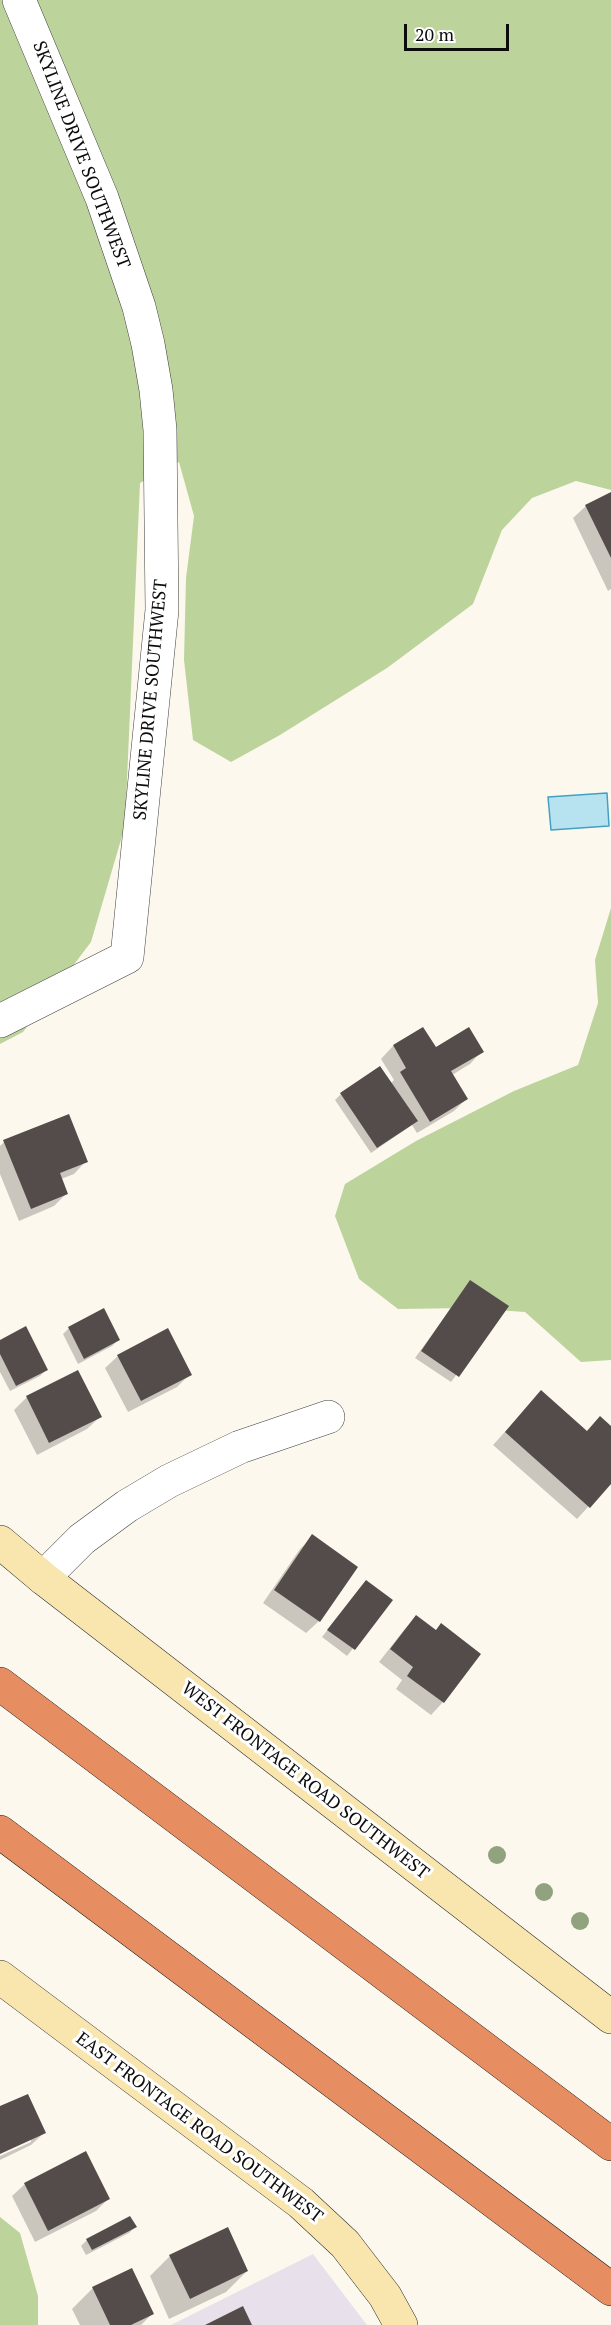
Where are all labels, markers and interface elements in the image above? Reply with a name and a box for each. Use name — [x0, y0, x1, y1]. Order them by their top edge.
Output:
scale bar — [407, 12, 512, 50]
text: 20 m — [415, 22, 454, 46]
street label: SKYLINE DRIVE SOUTHWEST — [28, 38, 134, 272]
street label: SKYLINE DRIVE SOUTHWEST — [130, 579, 172, 821]
street label: WEST FRONTAGE ROAD SOUTHWEST — [177, 1678, 433, 1884]
street label: EAST FRONTAGE ROAD SOUTHWEST — [71, 2028, 327, 2228]

